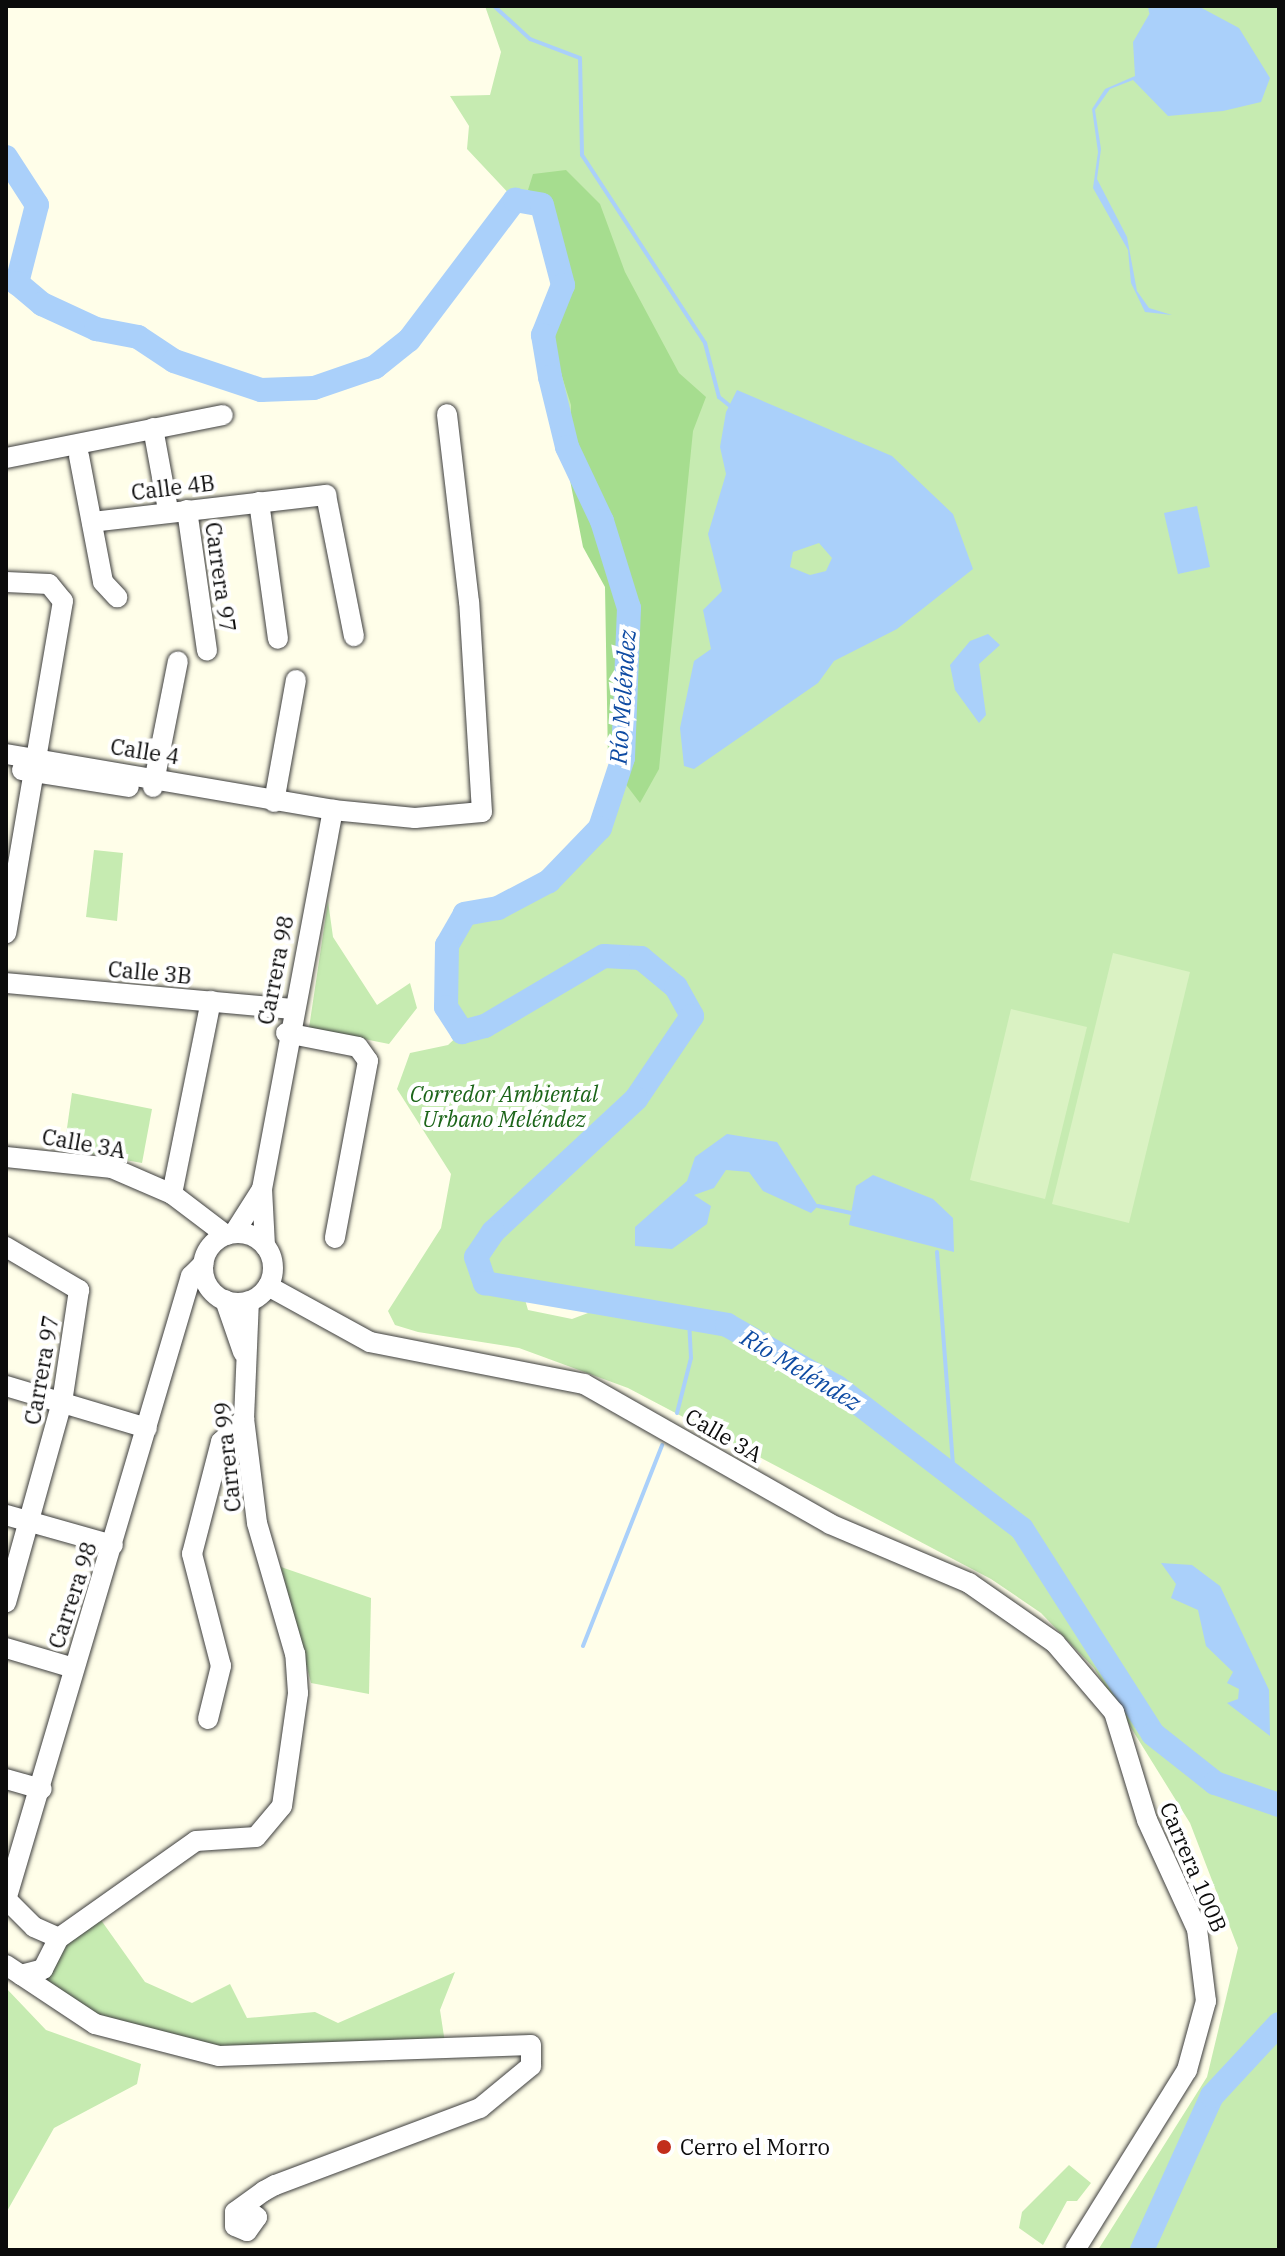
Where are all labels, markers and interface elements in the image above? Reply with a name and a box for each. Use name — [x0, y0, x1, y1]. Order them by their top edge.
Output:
street label: Calle 4B — [130, 469, 216, 505]
street label: Carrera 97 — [200, 520, 242, 634]
water label: Río Meléndez — [604, 629, 642, 765]
street label: Calle 4 — [109, 733, 181, 769]
street label: Carrera 98 — [251, 913, 299, 1027]
street label: Calle 3B — [107, 955, 193, 989]
park label: Corredor Ambiental Urbano Meléndez — [410, 1080, 598, 1132]
street label: Calle 3A — [40, 1123, 128, 1163]
street label: Carrera 97 — [18, 1313, 64, 1427]
water label: Río Meléndez — [736, 1323, 866, 1417]
street label: Carrera 99 — [208, 1401, 246, 1513]
street label: Calle 3A — [681, 1402, 767, 1468]
street label: Carrera 98 — [42, 1538, 102, 1652]
street label: Carrera 100B — [1155, 1798, 1233, 1936]
place label: Cerro el Morro — [680, 2134, 830, 2160]
marker: Cerro el Morro — [655, 2138, 673, 2156]

